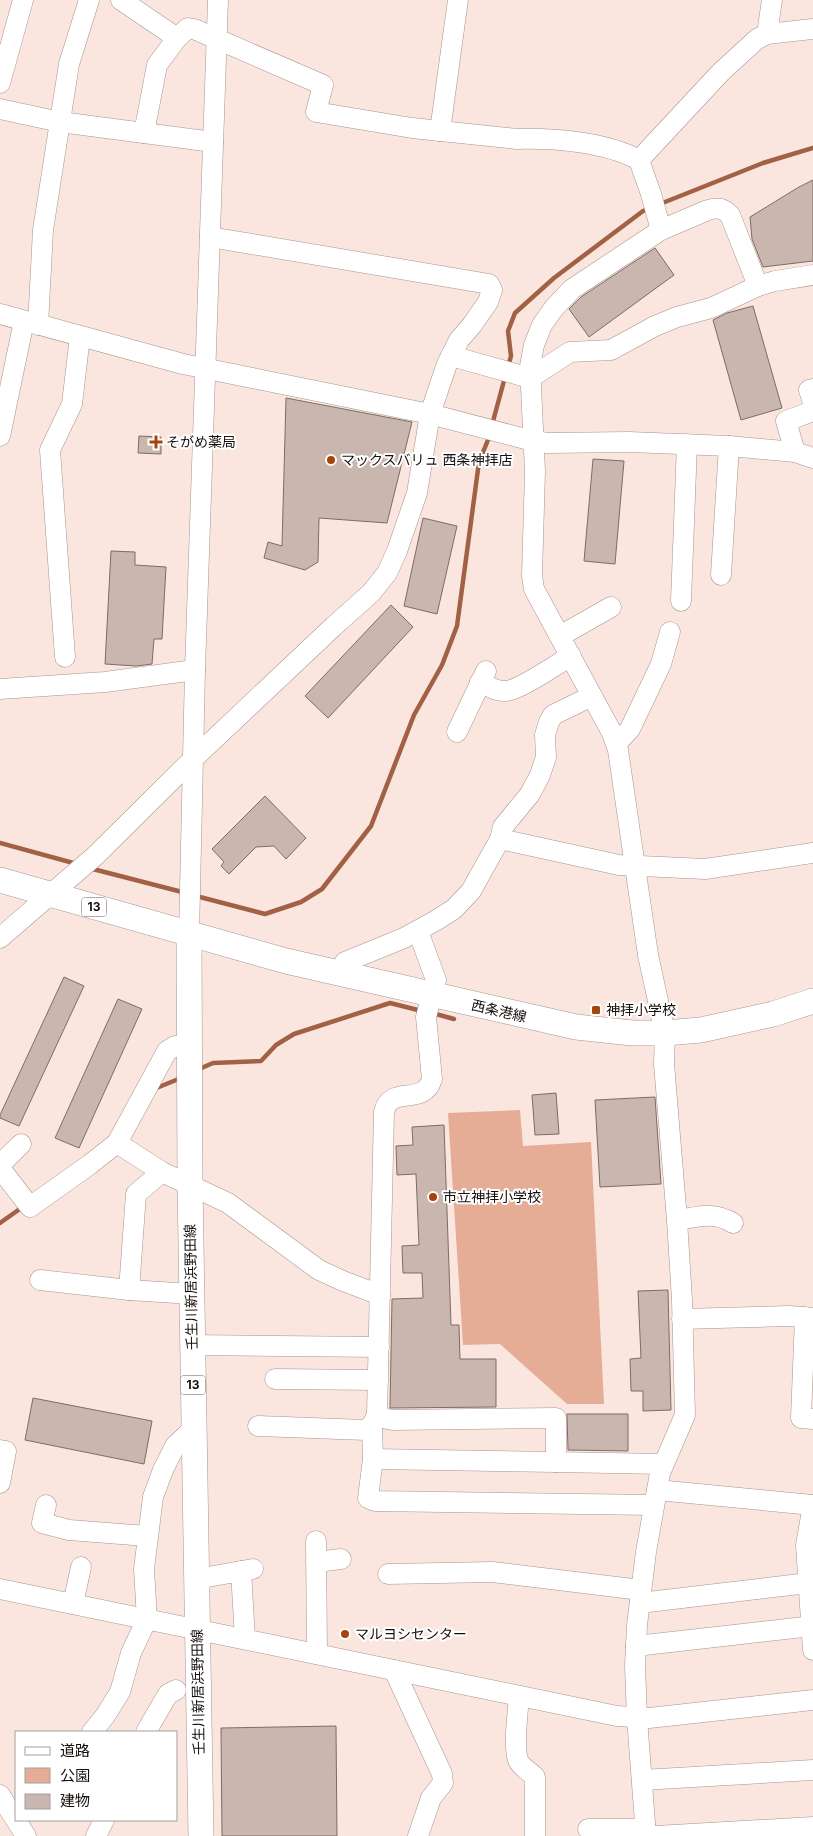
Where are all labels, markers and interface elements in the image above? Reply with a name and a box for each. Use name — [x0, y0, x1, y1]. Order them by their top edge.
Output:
place label: そがめ薬局 — [166, 433, 236, 450]
marker: そがめ薬局 — [150, 436, 162, 448]
place label: マックスバリュ 西条神拝店 — [341, 451, 513, 468]
marker: マックスバリュ 西条神拝店 — [325, 454, 337, 466]
road number: 13 — [82, 898, 106, 916]
street label: 西条港線 — [470, 996, 528, 1025]
place label: 神拝小学校 — [606, 1001, 676, 1018]
marker: 神拝小学校 — [590, 1004, 602, 1016]
place label: 市立神拝小学校 — [443, 1188, 541, 1205]
marker: 市立神拝小学校 — [427, 1191, 439, 1203]
street label: 壬生川新居浜野田線 — [181, 1224, 200, 1350]
road number: 13 — [180, 1376, 206, 1394]
place label: マルヨシセンター — [355, 1625, 467, 1642]
marker: マルヨシセンター — [339, 1628, 351, 1640]
street label: 壬生川新居浜野田線 — [188, 1629, 207, 1755]
legend — [15, 1731, 178, 1821]
text: 道路 — [60, 1741, 90, 1760]
text: 公園 — [60, 1766, 90, 1785]
text: 建物 — [60, 1791, 90, 1810]

